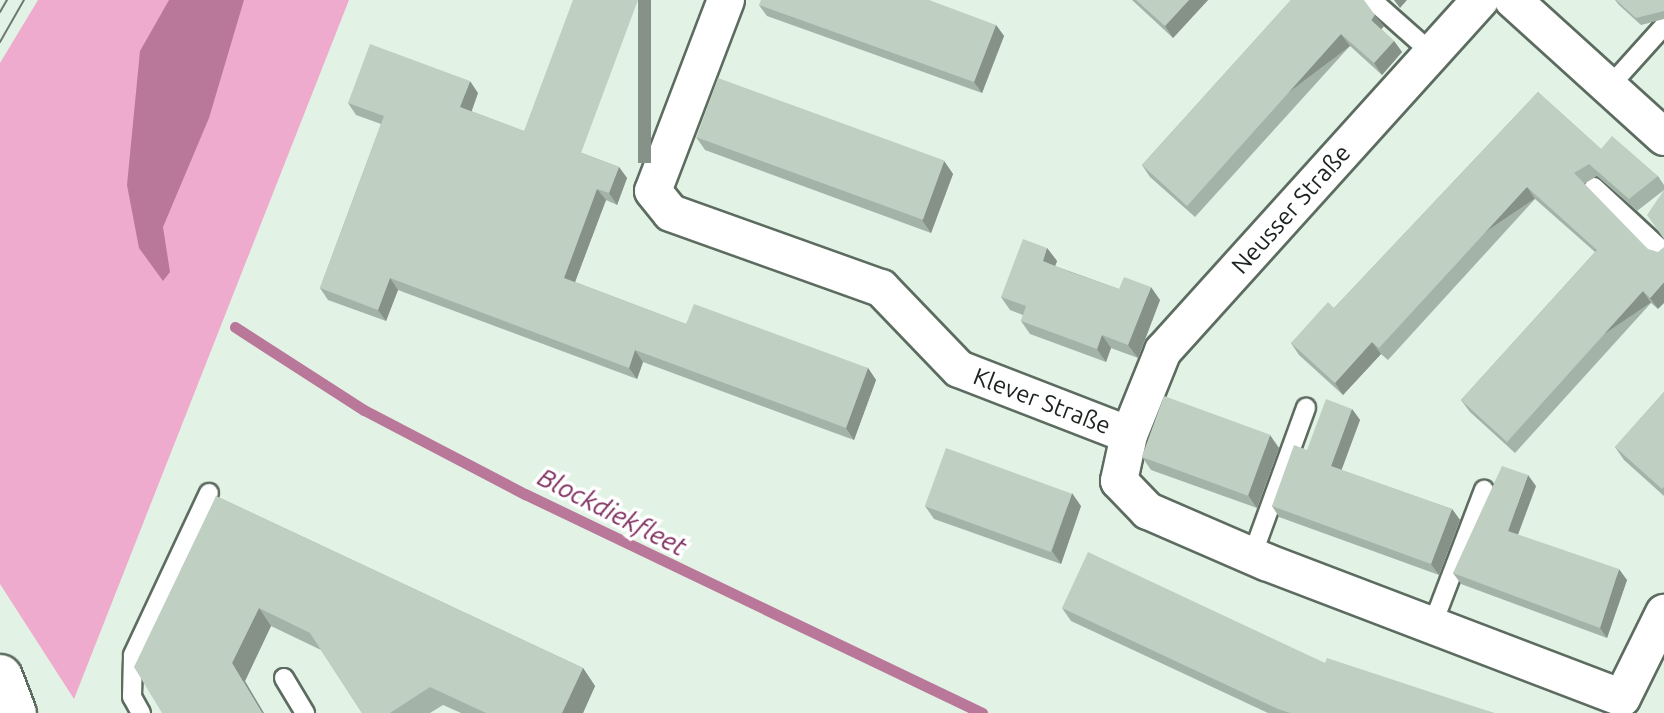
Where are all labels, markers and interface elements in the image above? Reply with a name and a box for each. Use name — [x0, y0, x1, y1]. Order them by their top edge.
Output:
street label: Neusser Straße — [1225, 138, 1357, 280]
street label: Klever Straße — [969, 362, 1115, 440]
water label: Blockdiekfleet — [533, 461, 691, 563]

